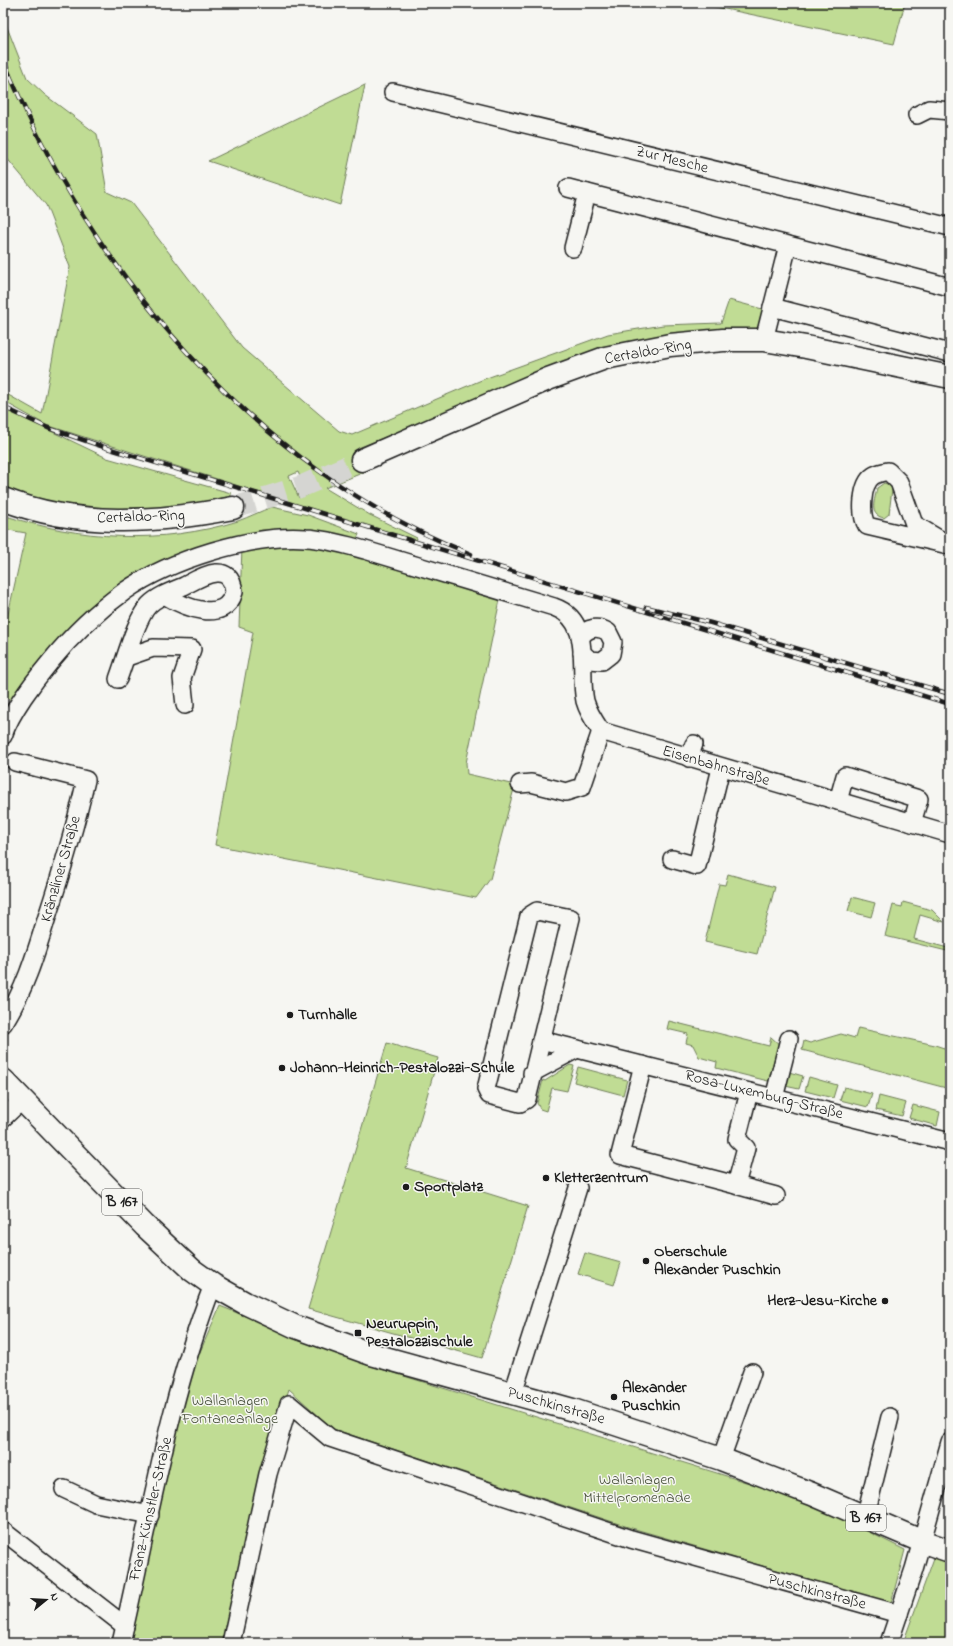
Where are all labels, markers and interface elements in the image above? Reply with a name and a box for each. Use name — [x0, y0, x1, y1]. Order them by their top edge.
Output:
street label: Zur Mesche — [633, 139, 712, 181]
street label: Certaldo-Ring — [603, 333, 693, 371]
street label: Certaldo-Ring — [97, 503, 185, 531]
street label: Eisenbahnstraße — [659, 739, 773, 793]
street label: Kränzliner Straße — [34, 812, 88, 925]
place label: Turnhalle — [298, 1003, 358, 1027]
marker: Turnhalle — [285, 1010, 295, 1020]
place label: Johann-Heinrich-Pestalozzi-Schule — [290, 1056, 515, 1080]
marker: Johann-Heinrich-Pestalozzi-Schule — [277, 1063, 287, 1073]
street label: Rosa-Luxemburg-Straße — [682, 1064, 846, 1126]
place label: Kletterzentrum — [554, 1166, 649, 1190]
marker: Kletterzentrum — [541, 1173, 551, 1183]
place label: Sportplatz — [414, 1175, 485, 1199]
marker: Sportplatz — [401, 1182, 411, 1192]
road number: B 167 — [102, 1189, 142, 1215]
place label: Oberschule Alexander Puschkin — [654, 1240, 781, 1282]
marker: Oberschule Alexander Puschkin — [641, 1256, 651, 1266]
place label: Herz-Jesu-Kirche — [767, 1289, 878, 1313]
marker: Herz-Jesu-Kirche — [880, 1296, 890, 1306]
place label: Neuruppin, Pestalozzischule — [366, 1312, 474, 1354]
marker: Neuruppin, Pestalozzischule — [353, 1328, 363, 1338]
place label: Alexander Puschkin — [622, 1376, 688, 1418]
street label: Puschkinstraße — [504, 1381, 608, 1432]
park label: Wallanlagen Fontaneanlage — [181, 1389, 279, 1431]
marker: Alexander Puschkin — [609, 1392, 619, 1402]
street label: Franz-Künstler-Straße — [123, 1434, 179, 1584]
park label: Wallanlagen Mittelpromenade — [583, 1468, 692, 1510]
road number: B 167 — [846, 1505, 886, 1531]
street label: Puschkinstraße — [765, 1567, 870, 1617]
north arrow — [26, 1580, 66, 1620]
text: N — [46, 1591, 63, 1603]

